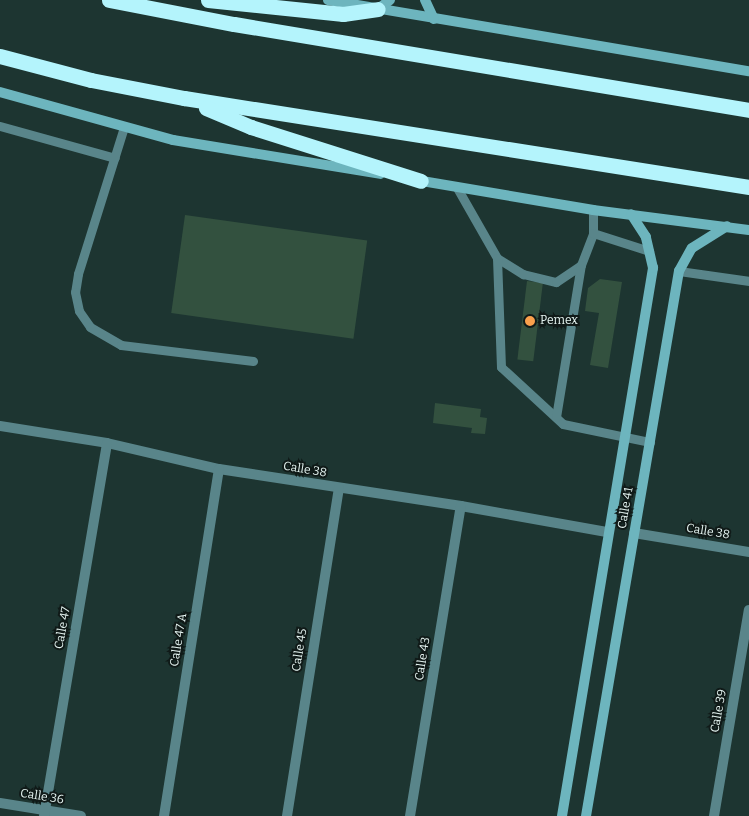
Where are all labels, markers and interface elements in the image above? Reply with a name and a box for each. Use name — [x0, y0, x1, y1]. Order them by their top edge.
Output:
place label: Pemex — [540, 314, 578, 328]
marker: Pemex — [524, 315, 536, 327]
street label: Calle 38 — [282, 459, 328, 481]
street label: Calle 41 — [615, 486, 637, 530]
street label: Calle 38 — [685, 521, 731, 543]
street label: Calle 47 — [52, 606, 74, 650]
street label: Calle 47 A — [168, 612, 190, 668]
street label: Calle 45 — [289, 627, 311, 673]
street label: Calle 43 — [412, 636, 434, 682]
street label: Calle 39 — [708, 688, 730, 734]
street label: Calle 36 — [19, 786, 65, 808]

